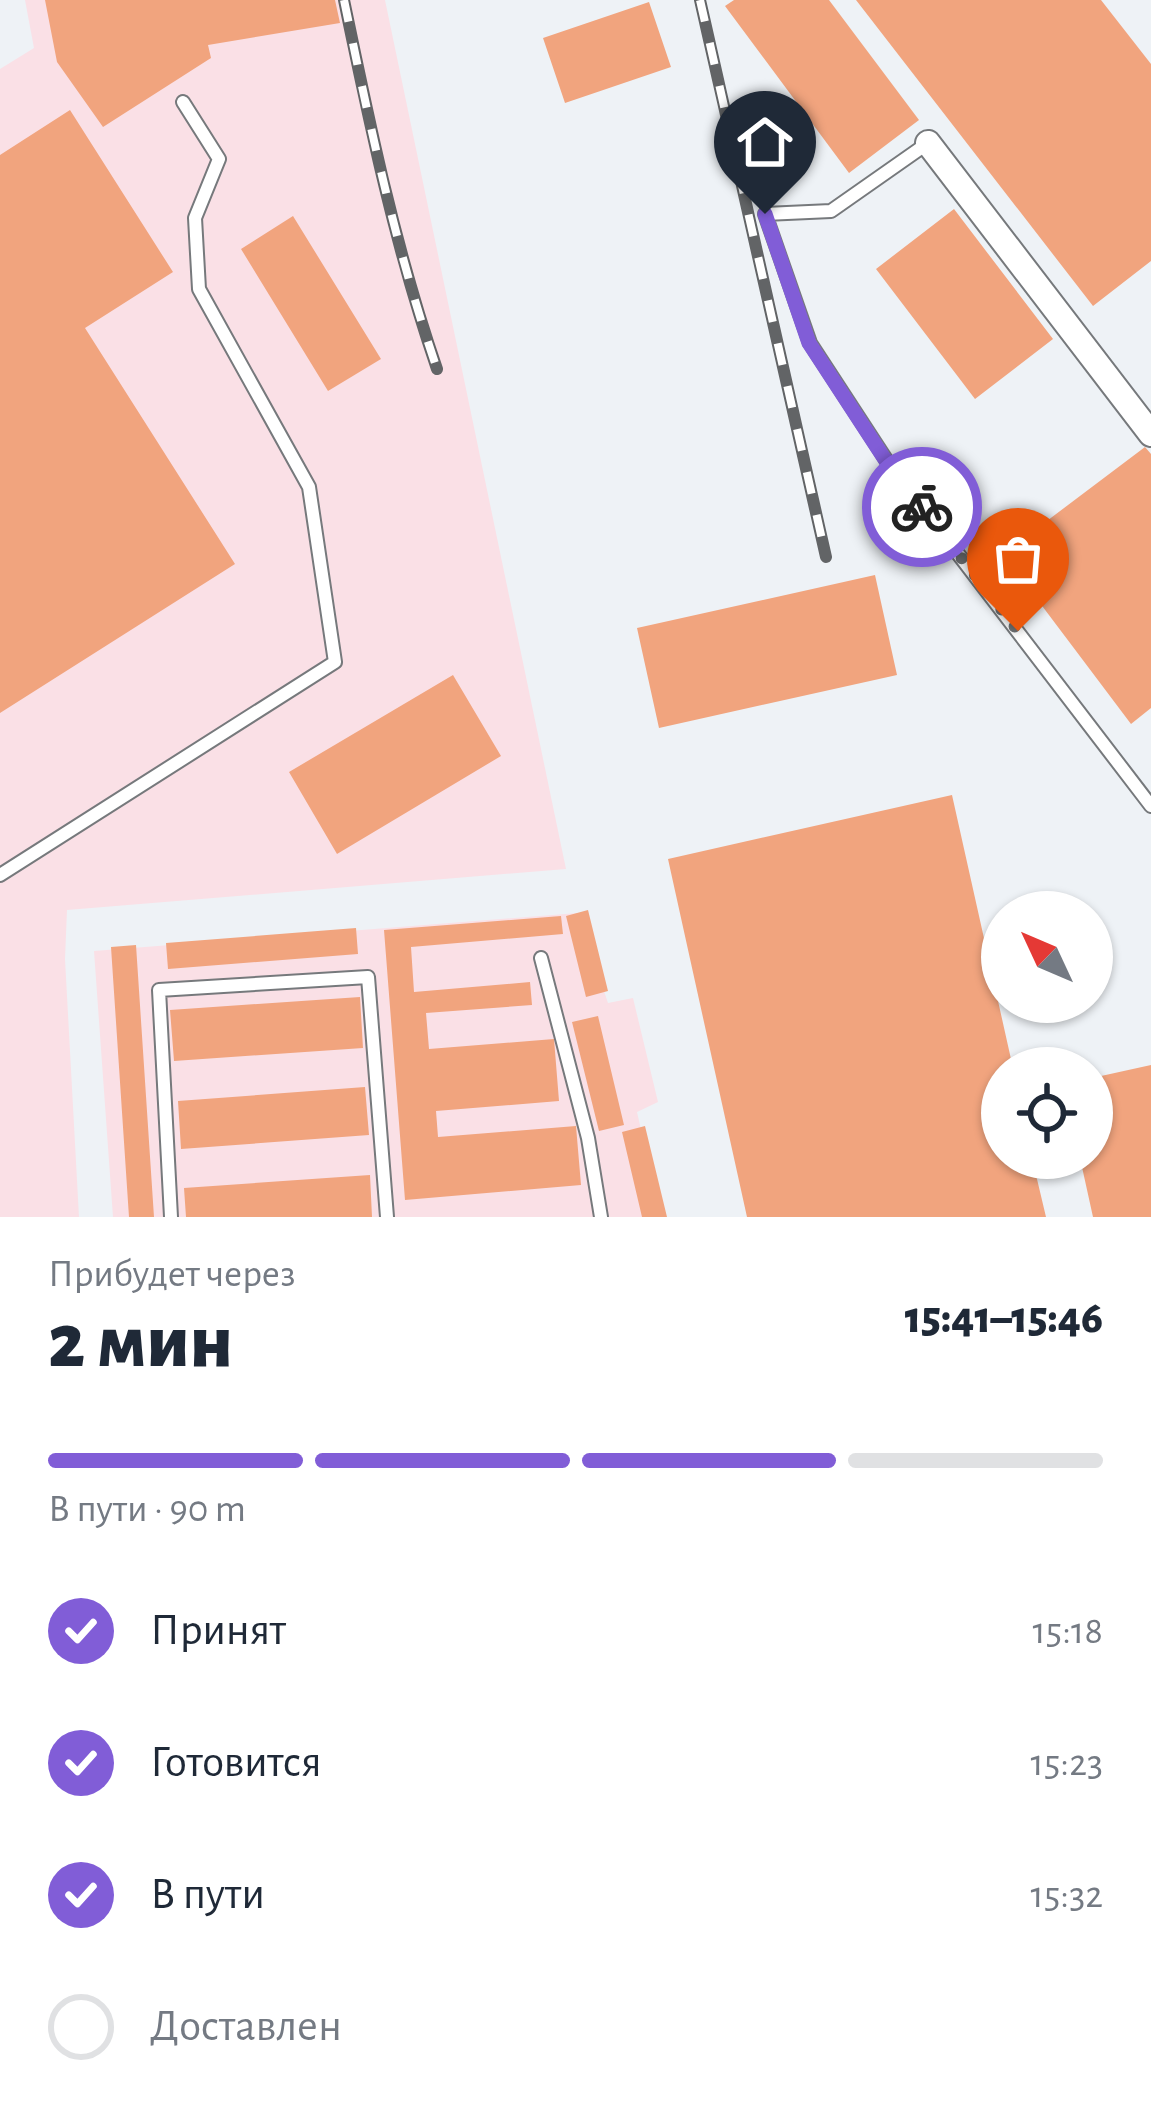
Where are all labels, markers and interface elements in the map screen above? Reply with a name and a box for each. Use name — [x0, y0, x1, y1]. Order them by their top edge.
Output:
pin — [714, 91, 816, 214]
icon: home — [732, 109, 798, 175]
courier — [862, 447, 982, 567]
icon: bike — [889, 474, 955, 540]
pin — [967, 508, 1069, 631]
icon: bag — [985, 526, 1051, 592]
north arrow — [981, 891, 1113, 1023]
map controls — [981, 891, 1113, 1179]
button: locate — [981, 1047, 1113, 1179]
text: Прибудет через — [48, 1255, 295, 1294]
text: 15:41–15:46 — [905, 1296, 1103, 1341]
text: 2 мин — [48, 1304, 233, 1382]
text: В пути · 90 m — [48, 1490, 246, 1529]
icon: check — [48, 1598, 114, 1664]
text: Принят — [150, 1608, 286, 1653]
text: 15:18 — [1032, 1612, 1103, 1651]
icon: check — [48, 1730, 114, 1796]
text: Готовится — [150, 1740, 322, 1785]
text: 15:23 — [1031, 1744, 1103, 1783]
icon: check — [48, 1862, 114, 1928]
text: В пути — [150, 1872, 265, 1917]
text: 15:32 — [1031, 1876, 1103, 1915]
text: Доставлен — [150, 2004, 342, 2049]

